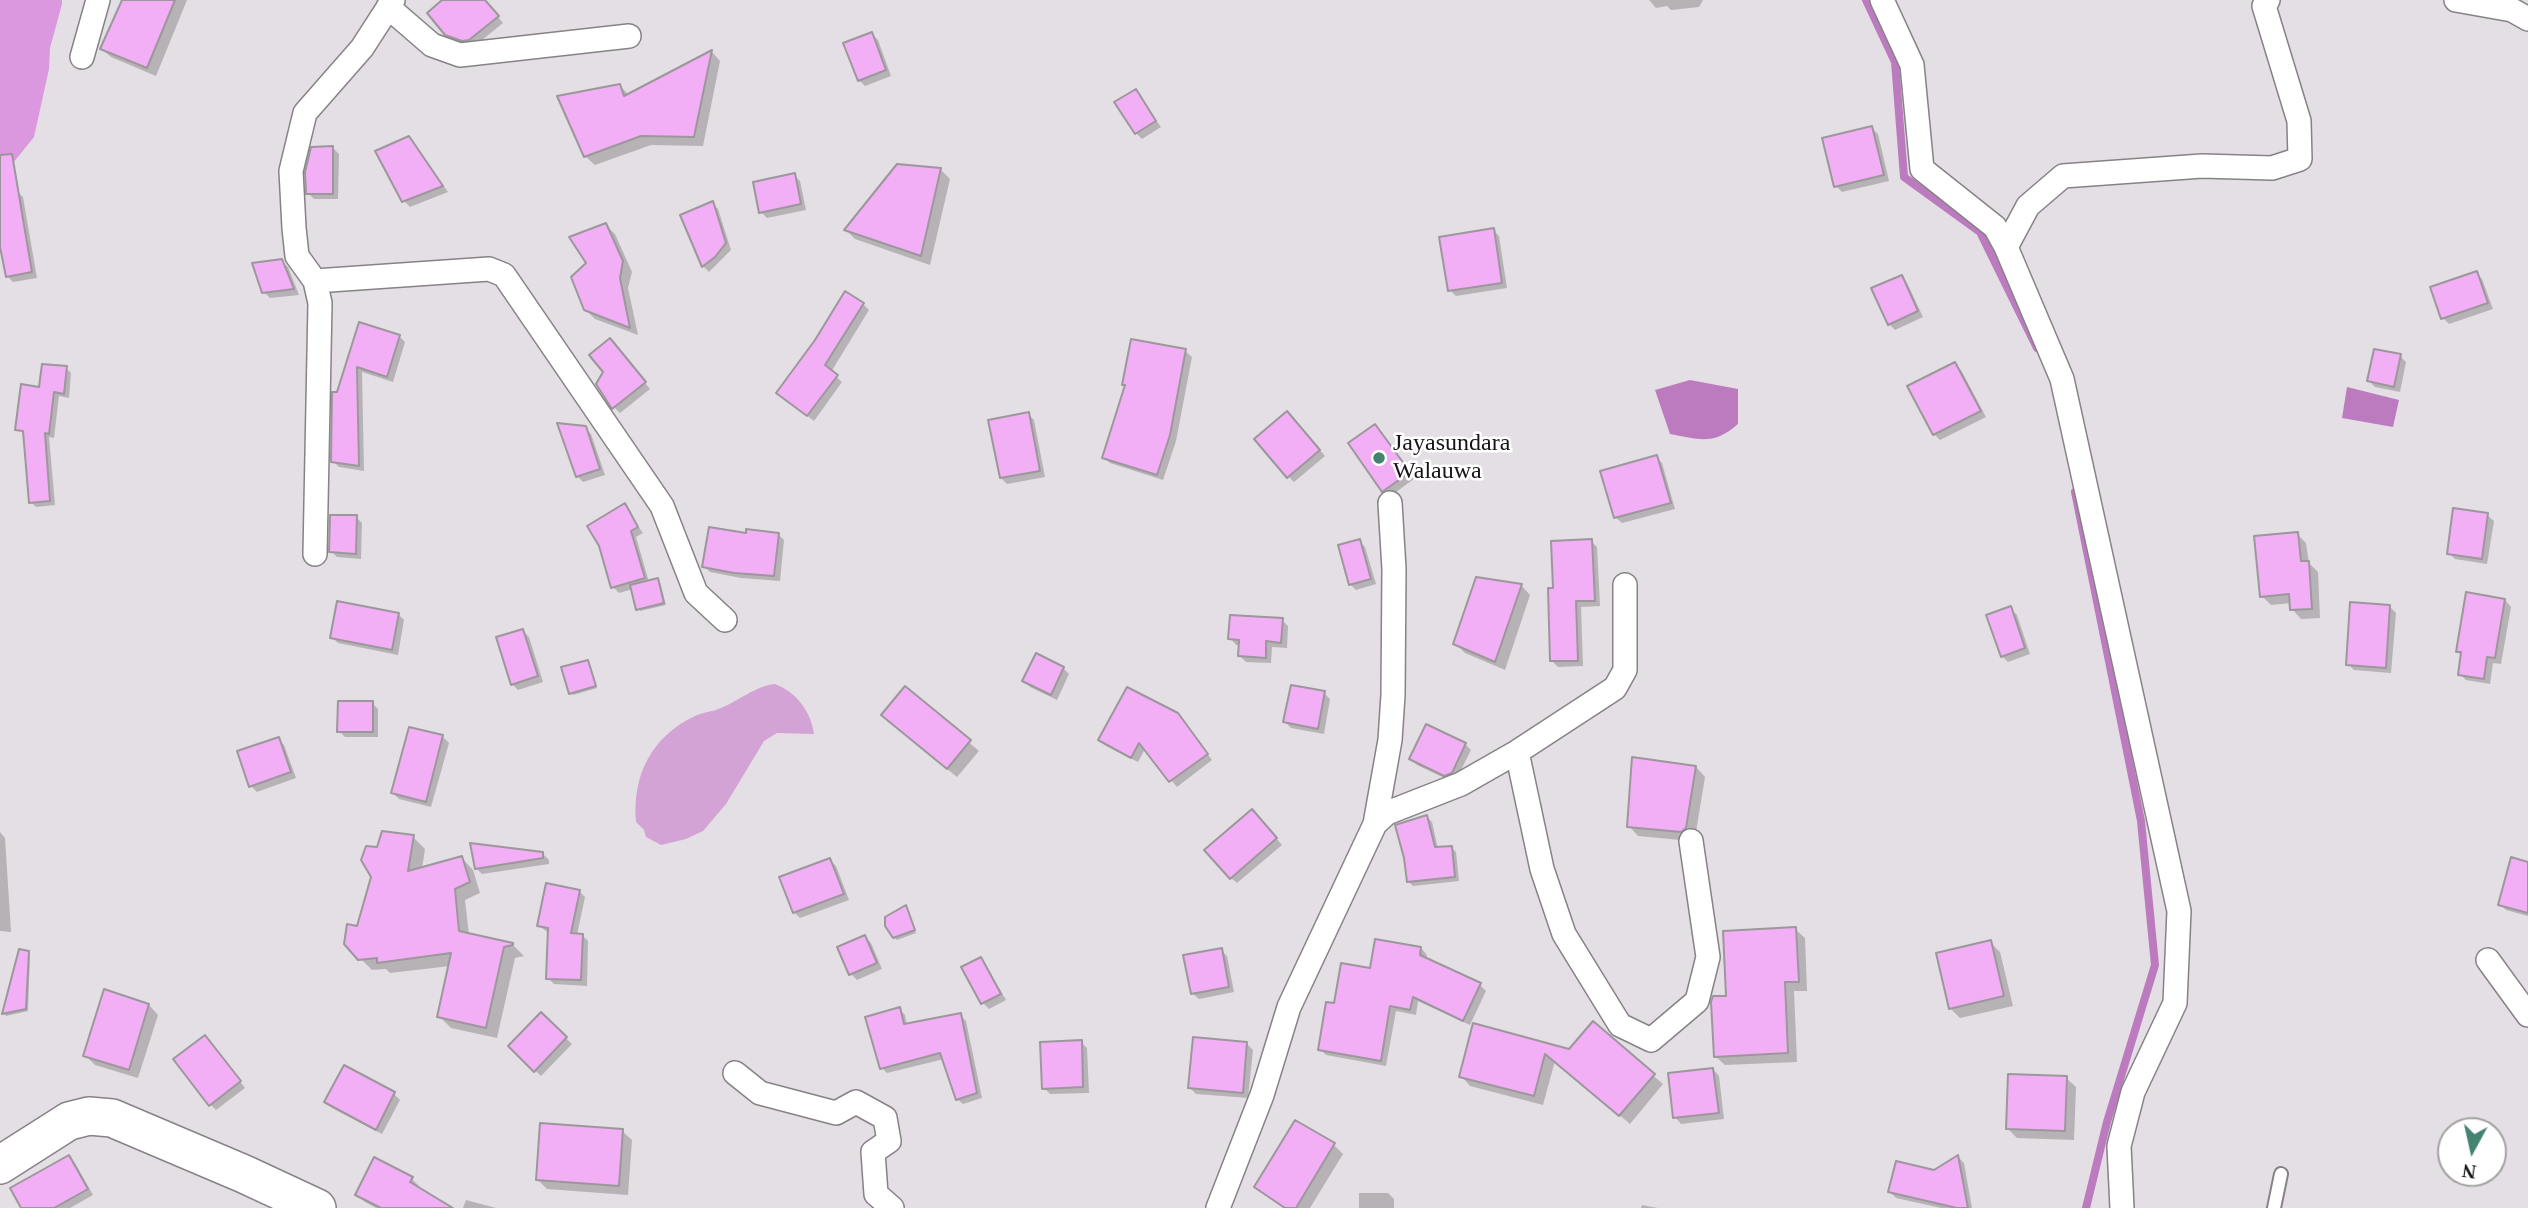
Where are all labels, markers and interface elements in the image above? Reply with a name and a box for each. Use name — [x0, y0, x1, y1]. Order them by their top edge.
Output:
place label: Jayasundara Walauwa — [1393, 430, 1510, 486]
marker: Jayasundara Walauwa — [1371, 450, 1387, 466]
north arrow — [2437, 1117, 2507, 1187]
text: N — [2461, 1160, 2478, 1183]

